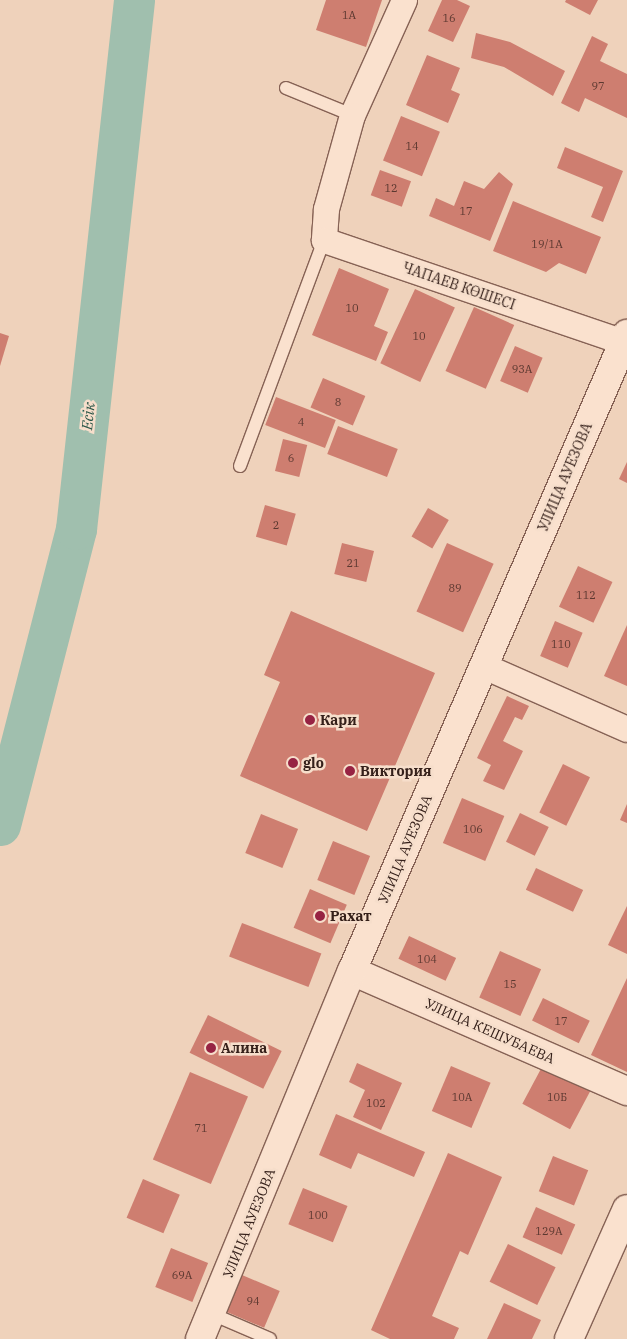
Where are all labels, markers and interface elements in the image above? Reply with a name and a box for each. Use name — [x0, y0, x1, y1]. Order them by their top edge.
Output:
house number: 1А — [342, 8, 356, 22]
house number: 16 — [442, 11, 456, 25]
house number: 97 — [591, 79, 605, 93]
house number: 14 — [405, 139, 419, 153]
house number: 12 — [384, 181, 398, 195]
house number: 17 — [459, 204, 473, 218]
house number: 19/1А — [531, 237, 563, 251]
street label: ЧАПАЕВ КӨШЕСІ — [400, 259, 518, 313]
house number: 10 — [345, 301, 359, 315]
house number: 10 — [412, 329, 426, 343]
house number: 93А — [512, 362, 532, 376]
house number: 8 — [335, 395, 341, 409]
water label: Есік — [78, 401, 98, 431]
house number: 4 — [298, 415, 304, 429]
street label: УЛИЦА АУЕЗОВА — [535, 420, 595, 534]
house number: 6 — [288, 451, 294, 465]
house number: 2 — [273, 518, 279, 532]
house number: 21 — [346, 556, 360, 570]
house number: 89 — [448, 581, 462, 595]
house number: 112 — [576, 588, 596, 602]
house number: 110 — [551, 637, 571, 651]
place label: Кари — [320, 712, 357, 728]
marker: Кари — [304, 714, 316, 726]
place label: glo — [303, 755, 324, 771]
marker: glo — [287, 757, 299, 769]
place label: Виктория — [360, 763, 432, 779]
marker: Виктория — [344, 765, 356, 777]
street label: УЛИЦА АУЕЗОВА — [375, 792, 435, 906]
house number: 106 — [463, 822, 483, 836]
place label: Рахат — [330, 908, 372, 924]
marker: Рахат — [314, 910, 326, 922]
house number: 104 — [417, 952, 437, 966]
house number: 15 — [503, 977, 517, 991]
street label: УЛИЦА КЕШУБАЕВА — [423, 995, 557, 1067]
house number: 17 — [554, 1014, 568, 1028]
place label: Алина — [221, 1040, 267, 1056]
marker: Алина — [205, 1042, 217, 1054]
house number: 10А — [452, 1090, 472, 1104]
house number: 10Б — [547, 1090, 567, 1104]
house number: 102 — [366, 1096, 386, 1110]
house number: 71 — [194, 1121, 208, 1135]
street label: УЛИЦА АУЕЗОВА — [219, 1166, 279, 1280]
house number: 100 — [308, 1208, 328, 1222]
house number: 129А — [535, 1224, 563, 1238]
house number: 69А — [172, 1268, 192, 1282]
house number: 94 — [246, 1294, 260, 1308]

